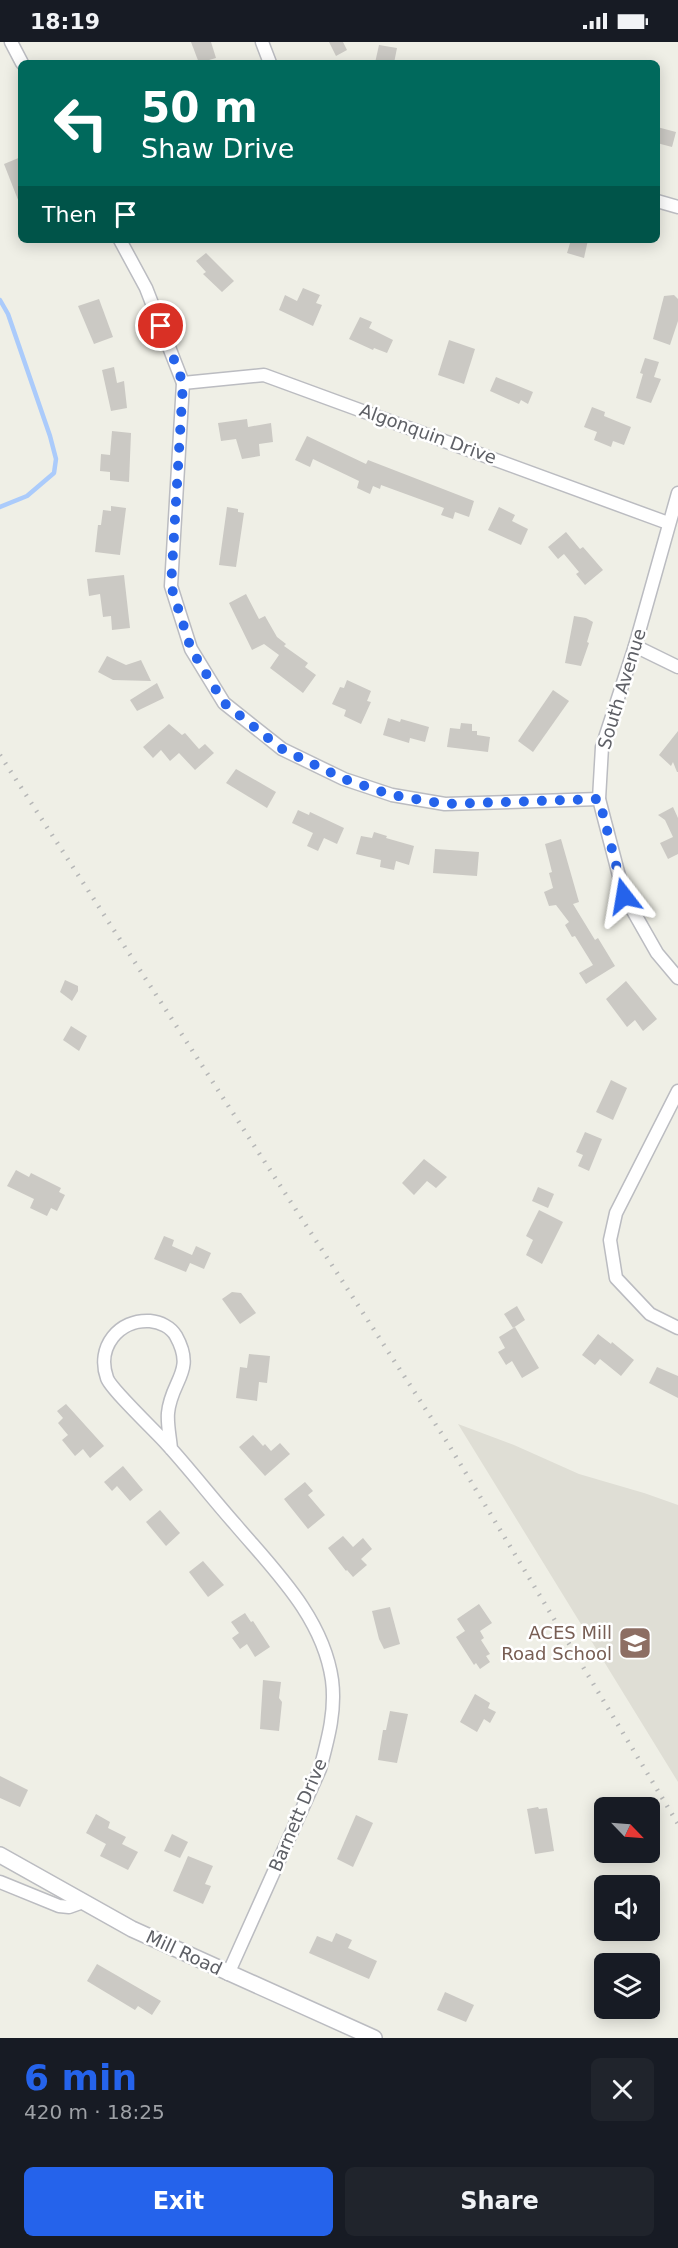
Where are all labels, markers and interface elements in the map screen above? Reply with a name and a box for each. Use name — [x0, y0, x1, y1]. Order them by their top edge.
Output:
text: 18:19 — [30, 9, 100, 34]
text: 50 m — [141, 83, 258, 132]
icon: left — [42, 84, 120, 162]
text: Shaw Drive — [141, 133, 294, 164]
icon: arrive — [109, 198, 142, 231]
text: Then — [42, 202, 97, 227]
pin — [135, 300, 186, 351]
icon: arrive — [144, 309, 177, 342]
street label: Algonquin Drive — [357, 399, 499, 468]
street label: South Avenue — [593, 626, 650, 752]
position arrow — [592, 864, 656, 928]
place label: ACES Mill Road School — [501, 1622, 612, 1664]
school or university icon: ACES Mill Road School — [617, 1625, 653, 1661]
street label: Barnett Drive — [264, 1755, 331, 1874]
north arrow — [594, 1797, 660, 1863]
map controls — [594, 1797, 660, 2019]
button: sound — [594, 1875, 660, 1941]
street label: Mill Road — [143, 1926, 226, 1979]
button: layers — [594, 1953, 660, 2019]
text: 6 min — [24, 2057, 137, 2098]
button: close — [591, 2058, 654, 2121]
text: 420 m · 18:25 — [24, 2100, 165, 2124]
button: Exit — [24, 2167, 333, 2236]
button: Share — [345, 2167, 654, 2236]

